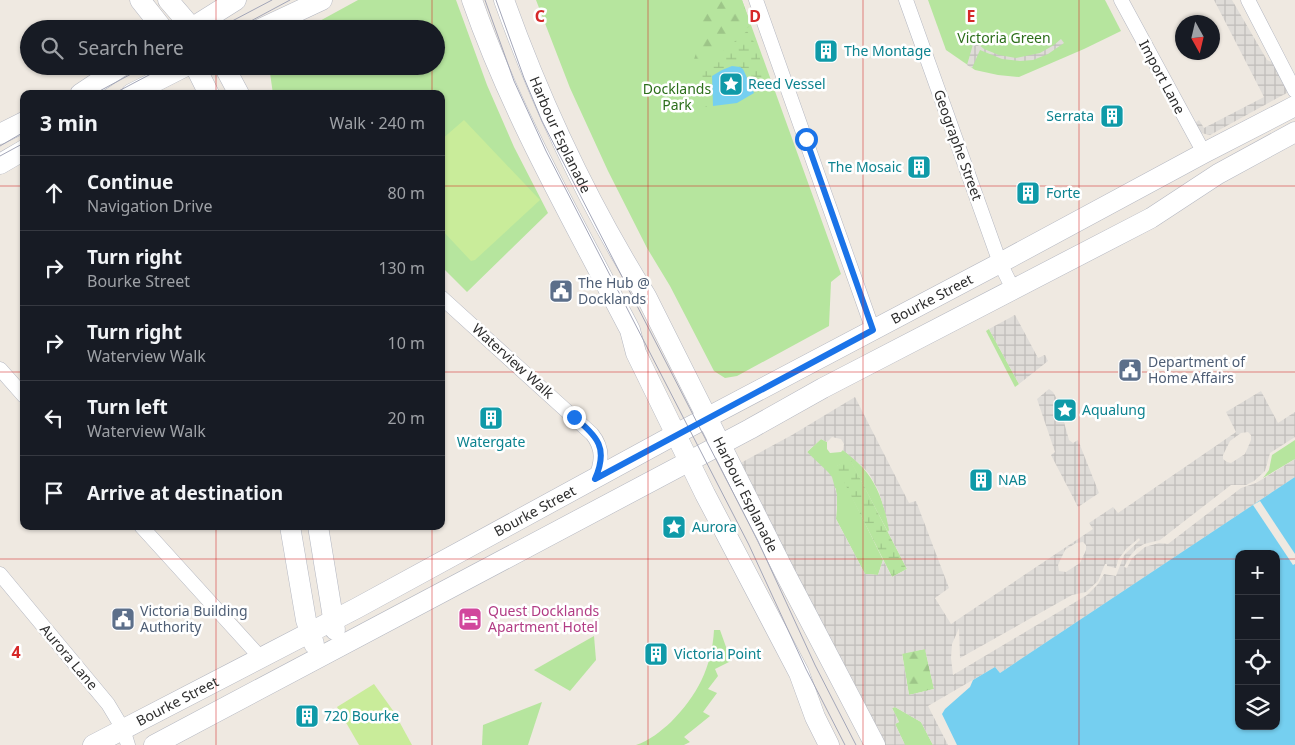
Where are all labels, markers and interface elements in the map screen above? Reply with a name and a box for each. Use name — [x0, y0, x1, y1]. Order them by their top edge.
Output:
text: C — [535, 5, 545, 27]
text: D — [749, 5, 761, 27]
text: E — [967, 5, 976, 27]
north arrow — [1175, 15, 1220, 60]
search box — [20, 20, 445, 75]
park label: Victoria Green — [957, 28, 1051, 47]
icon: search — [38, 34, 66, 62]
text: Search here — [78, 35, 184, 61]
street label: Import Lane — [1135, 36, 1190, 117]
building icon: The Montage — [813, 38, 839, 64]
place label: The Montage — [844, 41, 931, 60]
place icon: Reed Vessel — [718, 71, 744, 97]
street label: Harbour Esplanade — [525, 73, 596, 196]
place label: Reed Vessel — [748, 74, 826, 93]
park label: Docklands Park — [643, 79, 711, 114]
street label: Geographe Street — [930, 87, 987, 203]
building icon: Serrata — [1099, 103, 1125, 129]
place label: Serrata — [1046, 106, 1094, 125]
text: 3 min — [40, 109, 98, 137]
text: Walk · 240 m — [330, 112, 425, 134]
route start — [795, 128, 818, 151]
building icon: The Mosaic — [906, 154, 932, 180]
place label: The Mosaic — [828, 157, 902, 176]
text: Continue — [87, 169, 173, 195]
icon: ahead — [40, 179, 68, 207]
building icon: Forte — [1015, 180, 1041, 206]
text: 80 m — [388, 182, 425, 204]
place label: Forte — [1046, 183, 1081, 202]
text: Navigation Drive — [87, 195, 212, 217]
text: Turn right — [87, 244, 182, 270]
icon: right — [40, 254, 68, 282]
text: 130 m — [378, 257, 425, 279]
street label: Bourke Street — [887, 269, 976, 328]
text: Bourke Street — [87, 270, 190, 292]
place label: The Hub @ Docklands — [578, 273, 650, 308]
public building icon: The Hub @ Docklands — [548, 278, 574, 304]
text: Turn right — [87, 319, 182, 345]
street label: Waterview Walk — [468, 319, 559, 403]
icon: right — [40, 329, 68, 357]
text: 10 m — [388, 332, 425, 354]
text: Waterview Walk — [87, 345, 206, 367]
place label: Department of Home Affairs — [1148, 352, 1246, 387]
public building icon: Department of Home Affairs — [1117, 357, 1143, 383]
text: Turn left — [87, 394, 168, 420]
place icon: Aqualung — [1052, 397, 1078, 423]
place label: Aqualung — [1082, 400, 1146, 419]
icon: left — [40, 404, 68, 432]
building icon: Watergate — [478, 405, 504, 431]
route end — [563, 406, 586, 429]
text: 20 m — [388, 407, 425, 429]
text: Waterview Walk — [87, 420, 206, 442]
place label: Watergate — [457, 432, 525, 451]
street label: Harbour Esplanade — [709, 433, 783, 555]
building icon: NAB — [968, 467, 994, 493]
place label: NAB — [998, 470, 1027, 489]
icon: arrive — [40, 479, 68, 507]
text: Arrive at destination — [87, 480, 283, 506]
street label: Bourke Street — [490, 481, 579, 541]
place icon: Aurora — [661, 514, 687, 540]
place label: Aurora — [692, 517, 737, 536]
map controls — [1235, 550, 1280, 730]
button: + — [1235, 550, 1280, 595]
button: − — [1235, 595, 1280, 640]
place label: Victoria Building Authority — [140, 601, 248, 636]
place label: Quest Docklands Apartment Hotel — [488, 601, 599, 636]
public building icon: Victoria Building Authority — [110, 606, 136, 632]
hotel icon: Quest Docklands Apartment Hotel — [457, 606, 483, 632]
street label: Aurora Lane — [36, 620, 103, 694]
button: locate — [1235, 640, 1280, 685]
text: 4 — [11, 641, 21, 663]
building icon: Victoria Point — [643, 641, 669, 667]
place label: Victoria Point — [674, 644, 761, 663]
street label: Bourke Street — [133, 672, 222, 730]
button: layers — [1235, 685, 1280, 730]
building icon: 720 Bourke — [294, 703, 320, 729]
place label: 720 Bourke — [324, 706, 399, 725]

